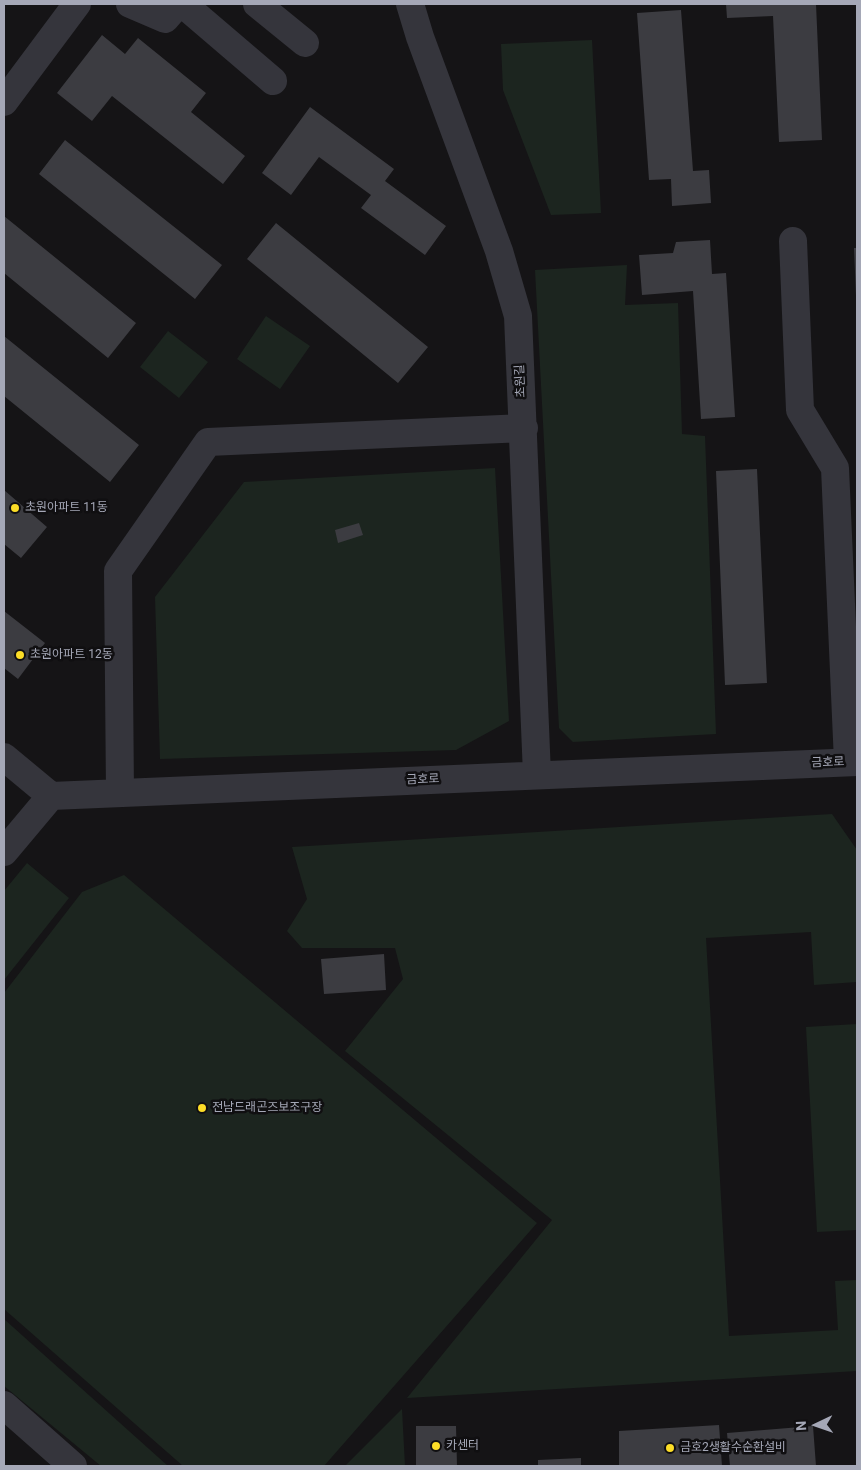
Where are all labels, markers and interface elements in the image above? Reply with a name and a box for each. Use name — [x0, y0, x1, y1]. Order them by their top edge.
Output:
street label: 초원길 — [513, 364, 529, 398]
place label: 초원아파트 11동 — [25, 501, 108, 515]
marker: 초원아파트 11동 — [9, 502, 21, 514]
place label: 초원아파트 12동 — [30, 648, 113, 662]
marker: 초원아파트 12동 — [14, 649, 26, 661]
street label: 금호로 — [811, 755, 845, 771]
street label: 금호로 — [406, 772, 440, 788]
place label: 전남드래곤즈보조구장 — [212, 1101, 322, 1115]
marker: 전남드래곤즈보조구장 — [196, 1102, 208, 1114]
north arrow — [791, 1400, 841, 1450]
text: N — [793, 1420, 809, 1431]
place label: 카센터 — [446, 1439, 479, 1453]
marker: 카센터 — [430, 1440, 442, 1452]
place label: 금호2생활수순환설비 — [680, 1441, 786, 1455]
marker: 금호2생활수순환설비 — [664, 1442, 676, 1454]

